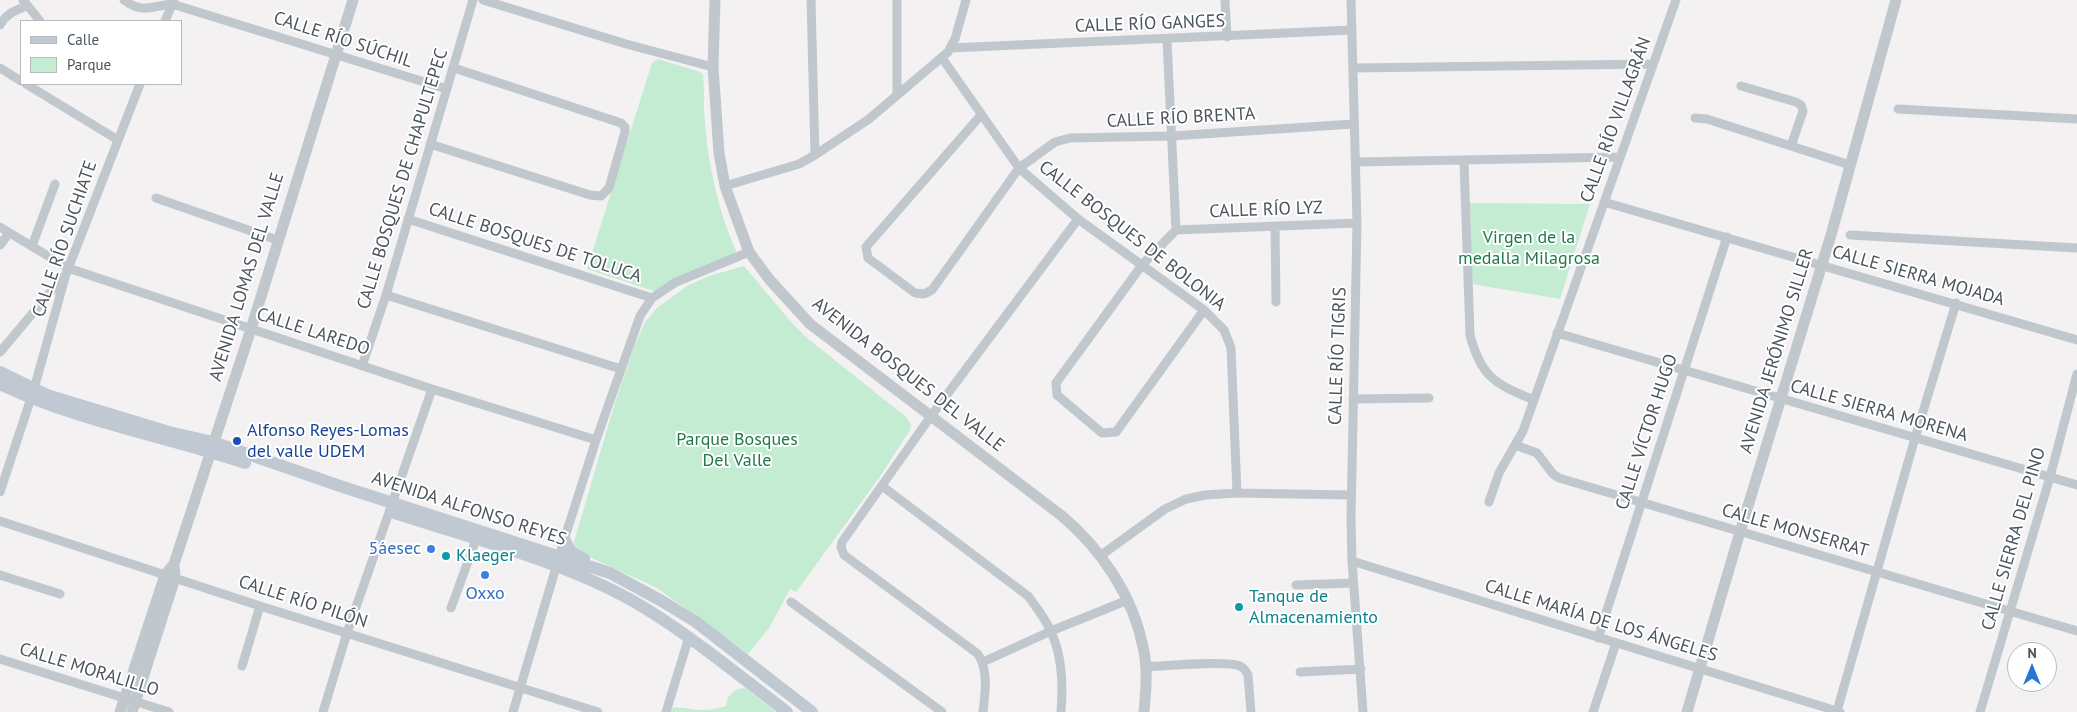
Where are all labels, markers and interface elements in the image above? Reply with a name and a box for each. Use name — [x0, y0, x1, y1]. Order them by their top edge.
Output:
street label: CALLE RÍO SÚCHIL — [271, 7, 415, 73]
street label: CALLE RÍO GANGES — [1075, 11, 1225, 37]
legend — [20, 20, 182, 85]
text: Calle — [67, 30, 99, 49]
street label: CALLE RÍO VILLAGRÁN — [1576, 34, 1656, 206]
street label: CALLE BOSQUES DE CHAPULTEPEC — [353, 46, 453, 312]
text: Parque — [67, 55, 111, 74]
street label: CALLE RÍO BRENTA — [1106, 103, 1256, 133]
street label: CALLE BOSQUES DE BOLONIA — [1034, 156, 1230, 316]
street label: CALLE RÍO SUCHIATE — [28, 158, 102, 320]
street label: AVENIDA LOMAS DEL VALLE — [205, 170, 289, 384]
street label: CALLE RÍO LYZ — [1209, 197, 1323, 223]
street label: CALLE BOSQUES DE TOLUCA — [426, 198, 644, 288]
park label: Virgen de la medalla Milagrosa — [1458, 227, 1600, 270]
street label: CALLE SIERRA MOJADA — [1829, 241, 2007, 311]
street label: AVENIDA JERÓNIMO SILLER — [1736, 246, 1818, 456]
street label: CALLE RÍO TIGRIS — [1325, 287, 1351, 425]
street label: AVENIDA BOSQUES DEL VALLE — [808, 293, 1008, 457]
street label: CALLE LAREDO — [254, 304, 372, 360]
street label: CALLE VÍCTOR HUGO — [1612, 351, 1682, 513]
street label: CALLE SIERRA MORENA — [1788, 375, 1970, 447]
place label: Alfonso Reyes-Lomas del valle UDEM — [247, 420, 409, 462]
park label: Parque Bosques Del Valle — [676, 429, 798, 472]
marker: Alfonso Reyes-Lomas del valle UDEM — [231, 435, 243, 447]
street label: CALLE SIERRA DEL PINO — [1978, 445, 2050, 633]
street label: AVENIDA ALFONSO REYES — [369, 467, 569, 551]
street label: CALLE MONSERRAT — [1719, 500, 1871, 562]
place label: 5áesec — [368, 538, 421, 560]
marker: 5áesec — [425, 543, 437, 555]
place label: Klaeger — [456, 545, 515, 567]
marker: Klaeger — [440, 550, 452, 562]
marker: Oxxo — [479, 569, 491, 581]
street label: CALLE RÍO PILÓN — [236, 571, 370, 633]
street label: CALLE MARÍA DE LOS ÁNGELES — [1482, 575, 1720, 667]
place label: Oxxo — [465, 583, 505, 605]
place label: Tanque de Almacenamiento — [1249, 586, 1378, 628]
marker: Tanque de Almacenamiento — [1233, 601, 1245, 613]
street label: CALLE MORALILLO — [17, 638, 161, 702]
north arrow — [2007, 642, 2057, 692]
text: N — [2027, 644, 2037, 662]

